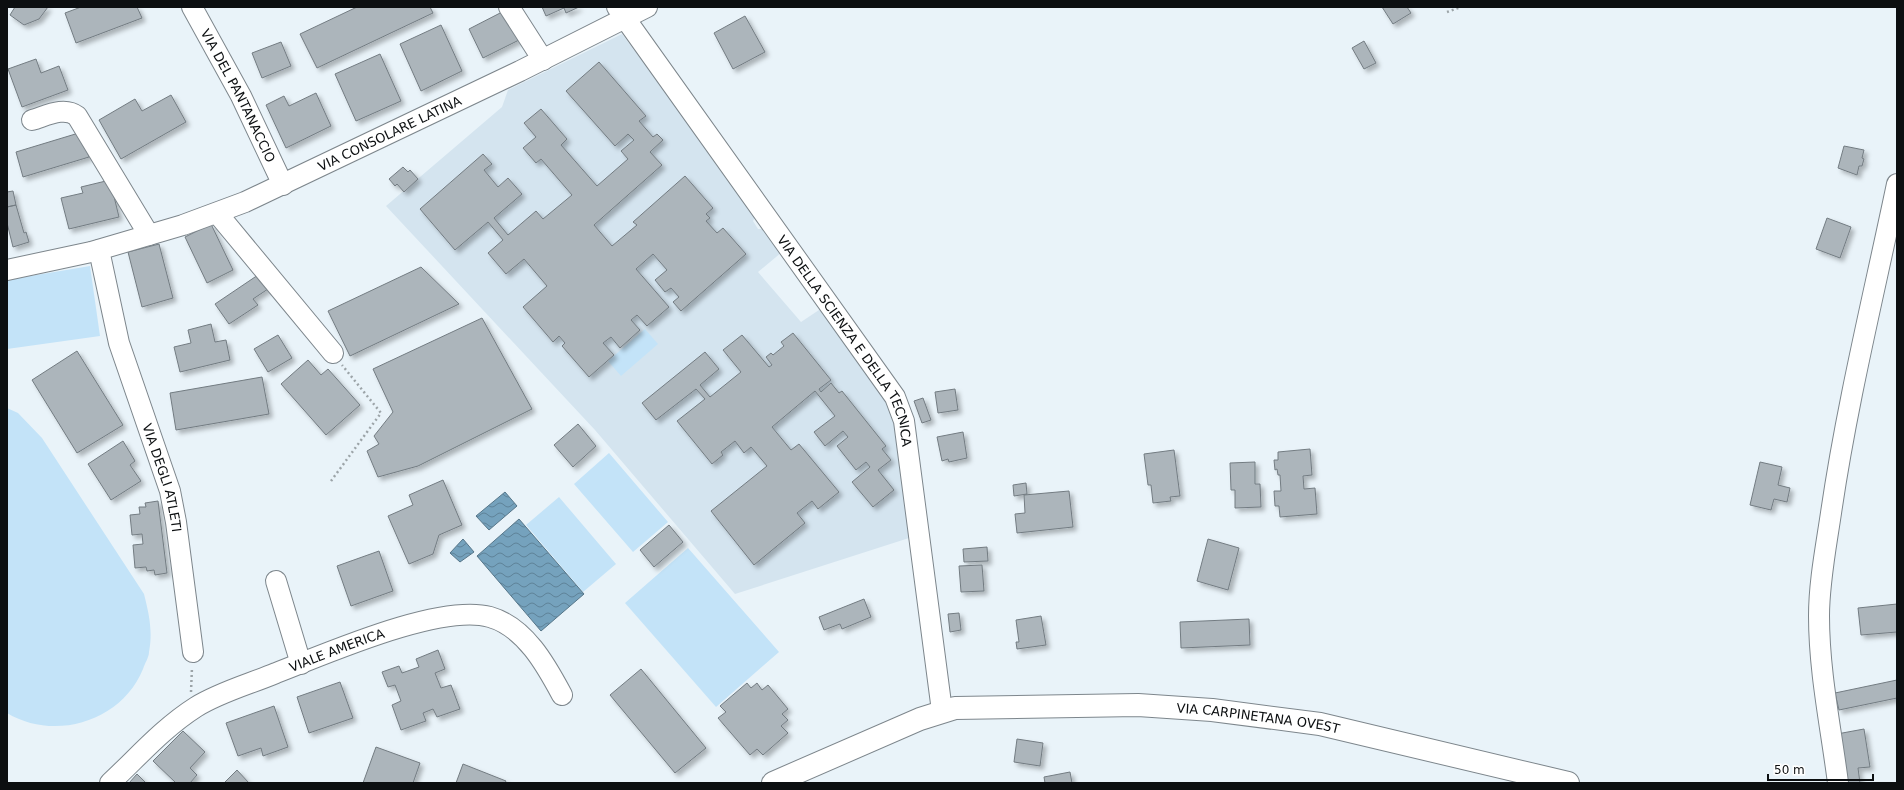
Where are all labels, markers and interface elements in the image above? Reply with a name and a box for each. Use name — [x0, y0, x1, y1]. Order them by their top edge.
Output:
street label: VIA DEL PANTANACCIO — [198, 27, 278, 165]
street label: VIA CONSOLARE LATINA — [316, 93, 464, 174]
street label: VIA DELLA SCIENZA E DELLA TECNICA — [774, 232, 914, 447]
street label: VIA DEGLI ATLETI — [139, 422, 184, 533]
street label: VIALE AMERICA — [287, 626, 386, 675]
street label: VIA CARPINETANA OVEST — [1176, 701, 1341, 736]
scale bar — [1768, 756, 1873, 782]
text: 50 m — [1774, 763, 1805, 777]

